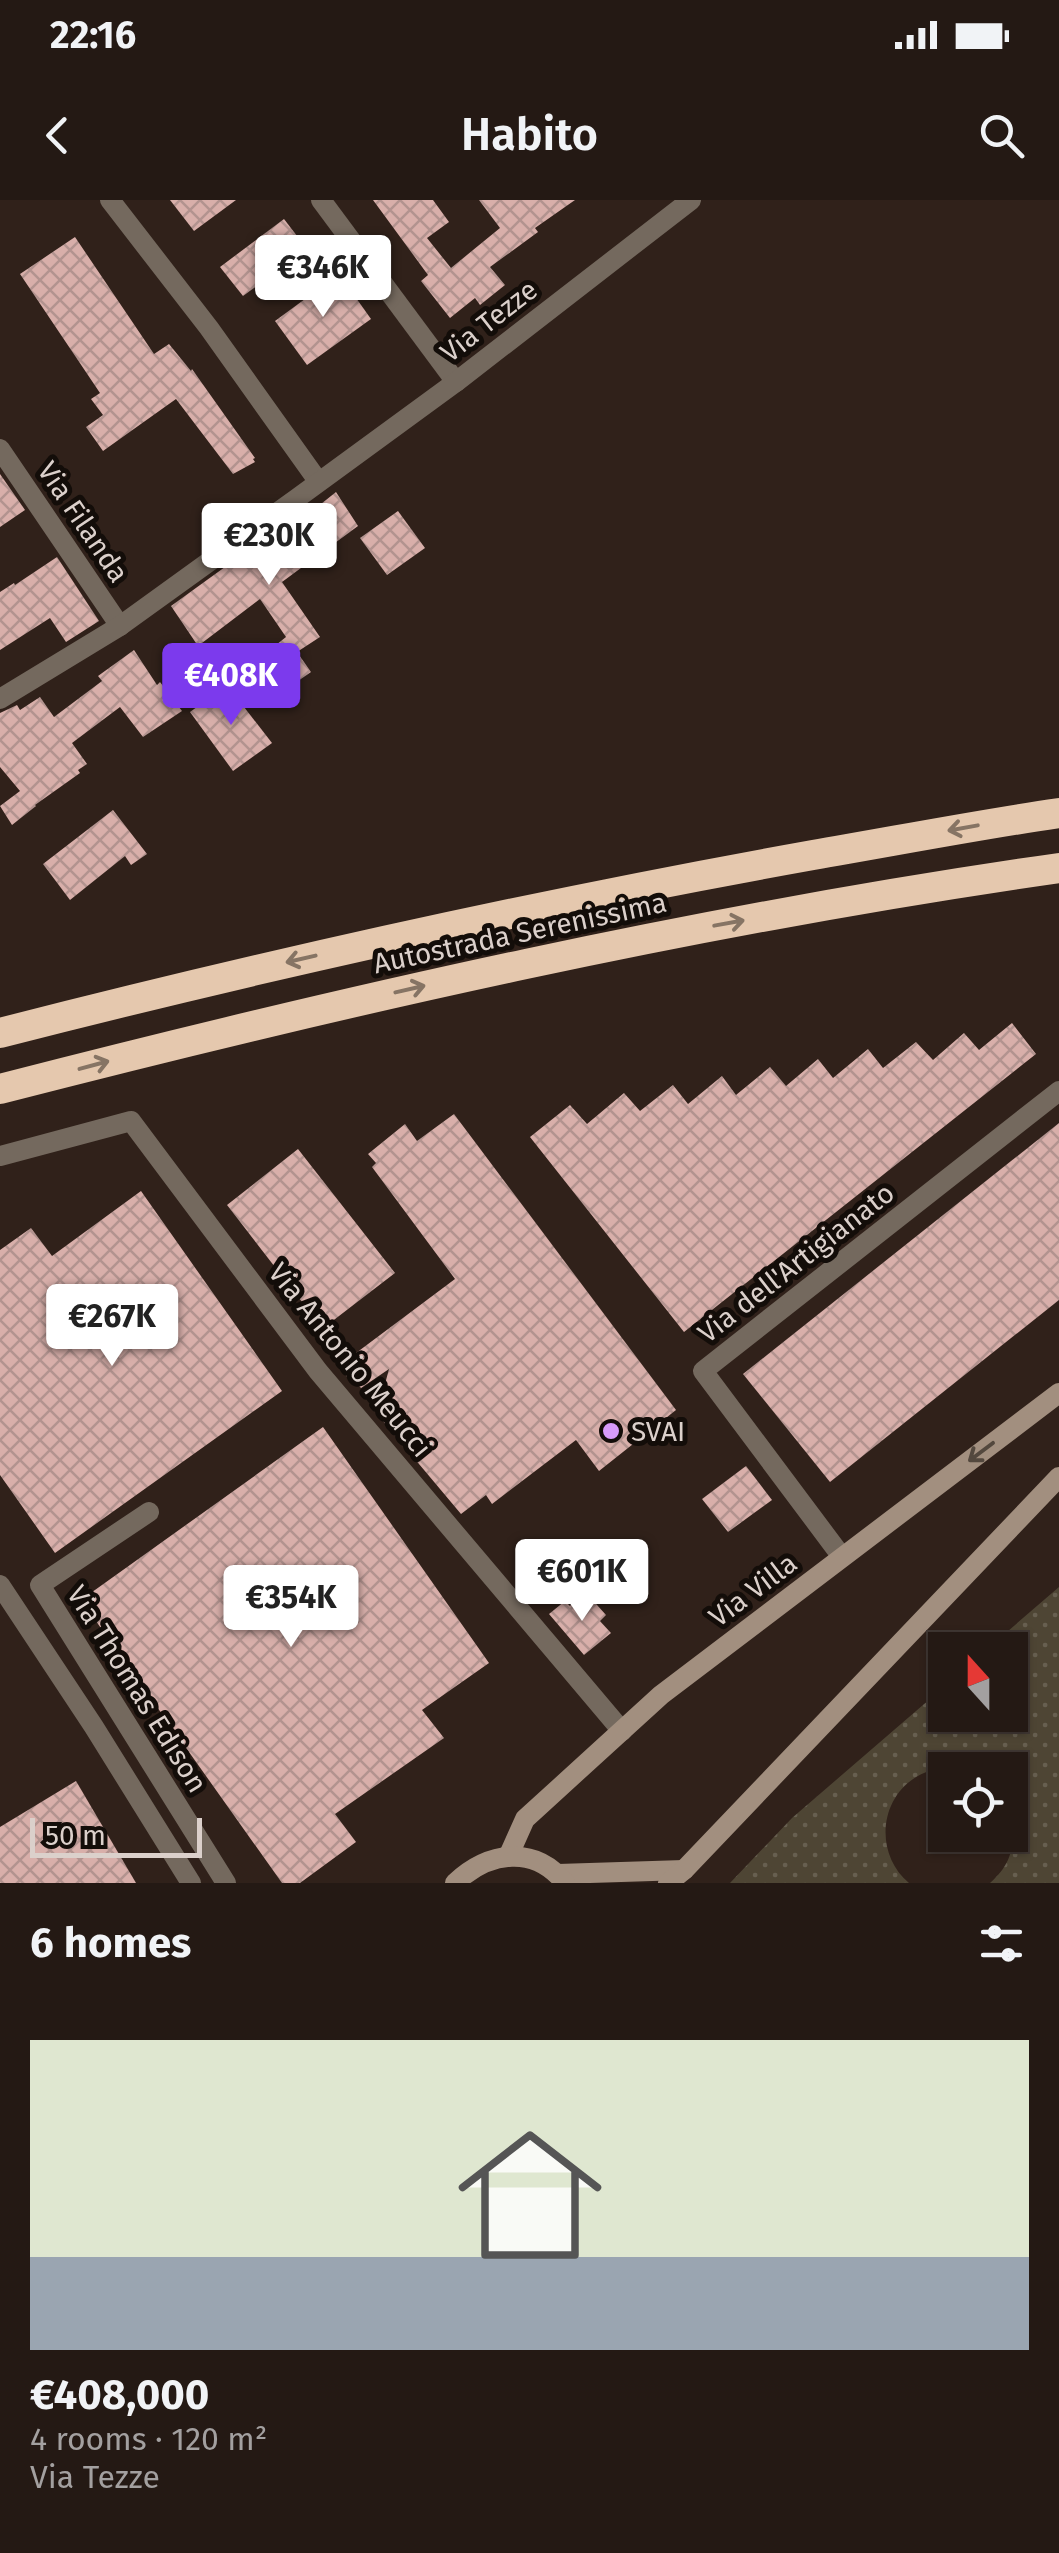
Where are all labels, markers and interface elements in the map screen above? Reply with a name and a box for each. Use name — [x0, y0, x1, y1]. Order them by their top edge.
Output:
text: 22:16 — [50, 12, 136, 58]
icon: back — [30, 108, 85, 163]
text: Habito — [461, 108, 598, 162]
icon: search — [974, 108, 1029, 163]
pin: €346K — [253, 235, 393, 320]
text: €346K — [277, 248, 369, 286]
street label: Via Tezze — [434, 273, 544, 369]
street label: Via Filanda — [31, 455, 135, 589]
pin: €230K — [199, 503, 339, 588]
text: €230K — [224, 516, 314, 554]
pin: €408K — [161, 643, 301, 728]
text: €408K — [184, 656, 278, 694]
one-way arrow — [947, 820, 979, 839]
street label: Autostrada Serenissima — [370, 886, 670, 980]
one-way arrow — [712, 913, 744, 932]
one-way arrow — [286, 951, 318, 969]
one-way arrow — [393, 979, 425, 997]
one-way arrow — [78, 1054, 109, 1073]
street label: Via dell'Artigianato — [691, 1176, 901, 1350]
street label: Via Antonio Meucci — [262, 1256, 438, 1464]
pin: €267K — [42, 1284, 182, 1369]
text: €267K — [68, 1297, 156, 1335]
place label: SVAI — [631, 1415, 685, 1448]
marker: SVAI — [600, 1420, 622, 1442]
one-way arrow — [968, 1441, 995, 1462]
pin: €601K — [512, 1539, 652, 1624]
street label: Via Villa — [703, 1546, 803, 1634]
text: €601K — [537, 1552, 627, 1590]
pin: €354K — [221, 1565, 361, 1650]
text: €354K — [245, 1578, 337, 1616]
street label: Via Thomas Edison — [60, 1579, 214, 1799]
north arrow — [928, 1632, 1028, 1732]
map controls — [928, 1632, 1028, 1852]
button: locate — [928, 1752, 1028, 1852]
scale bar — [30, 1813, 202, 1858]
text: 50 m — [45, 1819, 106, 1852]
icon: filters — [974, 1916, 1029, 1971]
text: 6 homes — [30, 1918, 191, 1968]
icon: home — [440, 2105, 620, 2285]
text: €408,000 — [30, 2370, 209, 2420]
text: 4 rooms · 120 m² — [30, 2420, 267, 2458]
text: Via Tezze — [30, 2458, 160, 2496]

